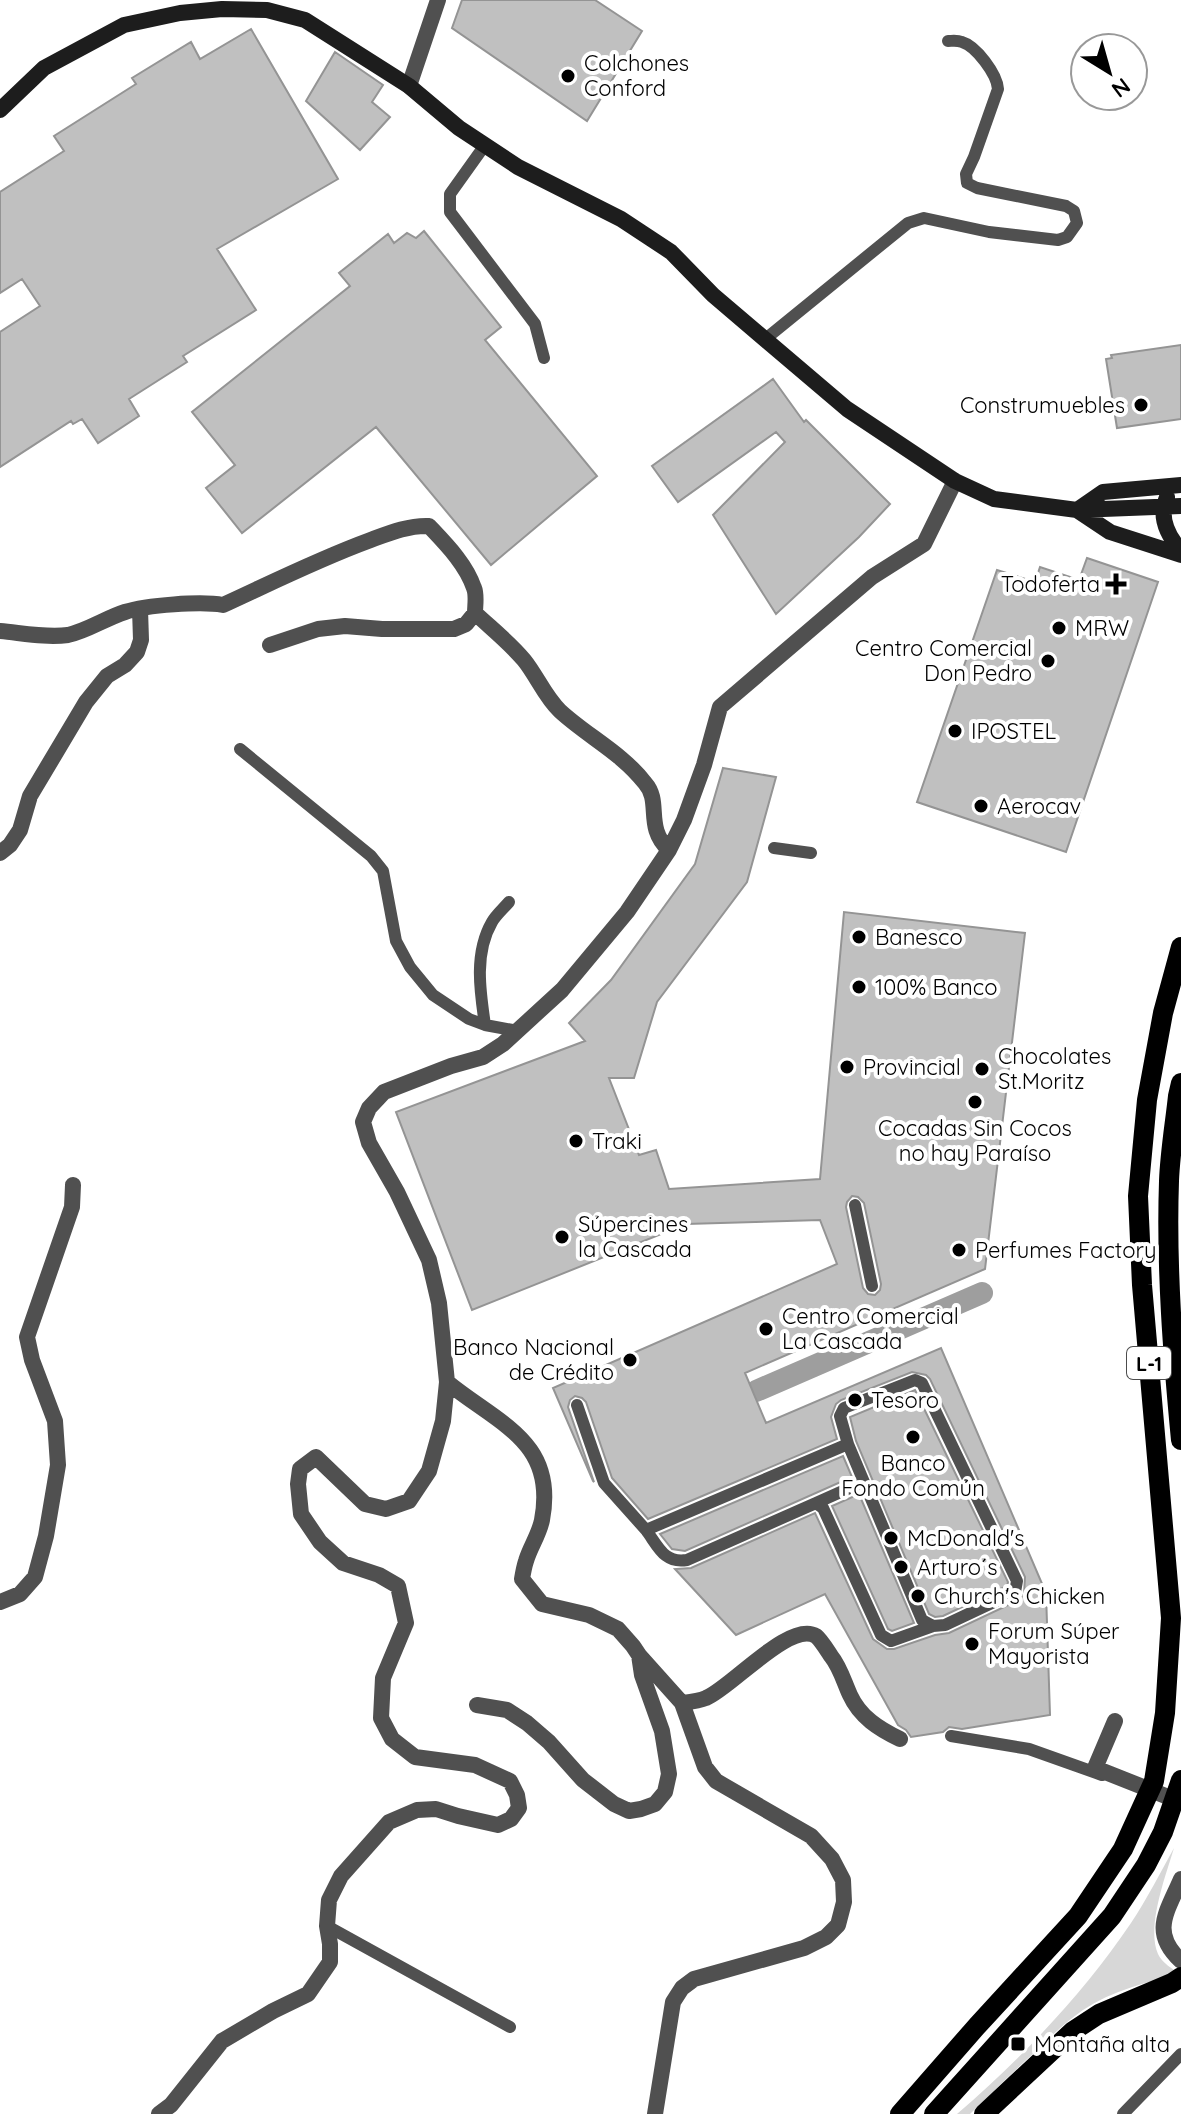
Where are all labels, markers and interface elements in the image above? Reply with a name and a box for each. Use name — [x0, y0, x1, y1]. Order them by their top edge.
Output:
north arrow — [1069, 32, 1149, 112]
place label: Colchones Conford — [584, 49, 689, 102]
marker: Colchones Conford — [559, 67, 577, 85]
text: N — [1106, 72, 1136, 104]
place label: Construmuebles — [960, 391, 1125, 419]
marker: Construmuebles — [1132, 396, 1150, 414]
place label: Todoferta — [1001, 570, 1100, 598]
marker: Todoferta — [1107, 575, 1125, 593]
place label: MRW — [1075, 614, 1129, 642]
marker: MRW — [1050, 619, 1068, 637]
place label: Centro Comercial Don Pedro — [855, 634, 1032, 687]
marker: Centro Comercial Don Pedro — [1039, 652, 1057, 670]
place label: IPOSTEL — [971, 717, 1057, 745]
marker: IPOSTEL — [946, 722, 964, 740]
place label: Aerocav — [997, 792, 1081, 820]
marker: Aerocav — [972, 797, 990, 815]
place label: Banesco — [875, 923, 963, 951]
marker: Banesco — [850, 928, 868, 946]
place label: 100% Banco — [875, 973, 997, 1001]
marker: 100% Banco — [850, 978, 868, 996]
place label: Chocolates St.Moritz — [998, 1042, 1111, 1095]
place label: Provincial — [863, 1053, 961, 1081]
marker: Provincial — [838, 1058, 856, 1076]
marker: Chocolates St.Moritz — [973, 1060, 991, 1078]
marker: Cocadas Sin Cocos no hay Paraíso — [966, 1093, 984, 1111]
place label: Cocadas Sin Cocos no hay Paraíso — [878, 1114, 1072, 1167]
place label: Traki — [592, 1127, 642, 1155]
marker: Traki — [567, 1132, 585, 1150]
place label: Súpercines la Cascada — [578, 1210, 692, 1263]
marker: Súpercines la Cascada — [553, 1228, 571, 1246]
place label: Perfumes Factory — [975, 1236, 1156, 1264]
marker: Perfumes Factory — [950, 1241, 968, 1259]
place label: Centro Comercial La Cascada — [782, 1302, 959, 1355]
marker: Centro Comercial La Cascada — [757, 1320, 775, 1338]
place label: Banco Nacional de Crédito — [453, 1333, 614, 1386]
road number: L-1 — [1127, 1347, 1171, 1379]
marker: Banco Nacional de Crédito — [621, 1351, 639, 1369]
place label: Tesoro — [871, 1386, 939, 1414]
marker: Tesoro — [846, 1391, 864, 1409]
marker: Banco Fondo Común — [904, 1428, 922, 1446]
place label: Banco Fondo Común — [841, 1449, 985, 1502]
place label: McDonald's — [907, 1524, 1025, 1552]
marker: McDonald's — [882, 1529, 900, 1547]
place label: Arturo´s — [917, 1553, 997, 1581]
marker: Arturo´s — [892, 1558, 910, 1576]
place label: Church's Chicken — [934, 1582, 1105, 1610]
marker: Church's Chicken — [909, 1587, 927, 1605]
place label: Forum Súper Mayorista — [988, 1617, 1120, 1670]
marker: Forum Súper Mayorista — [963, 1635, 981, 1653]
place label: Montaña alta — [1034, 2030, 1170, 2058]
marker: Montaña alta — [1009, 2035, 1027, 2053]

